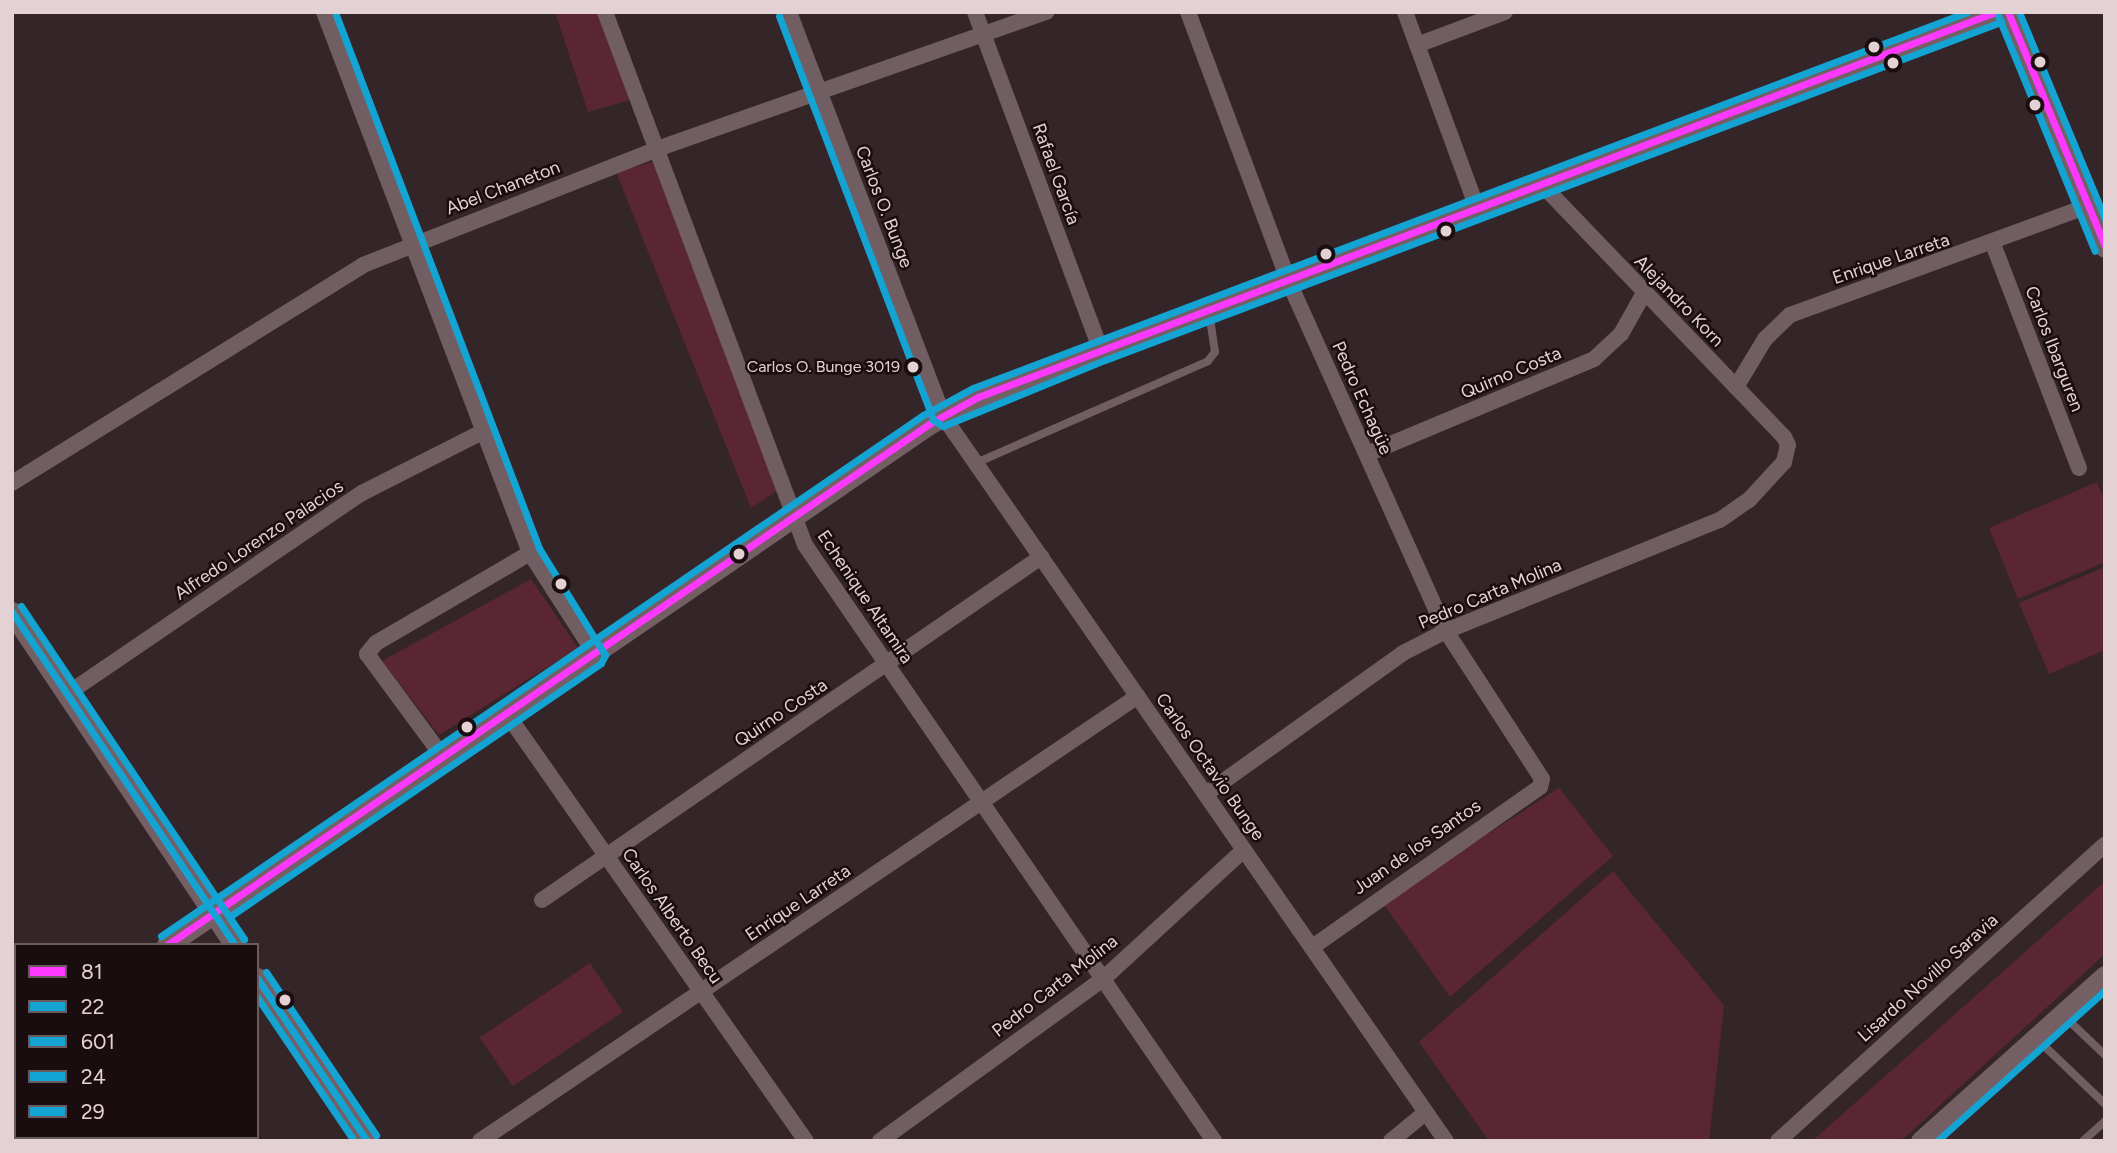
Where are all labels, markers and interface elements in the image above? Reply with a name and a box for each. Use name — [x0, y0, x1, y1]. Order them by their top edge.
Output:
unlabelled marker — [1867, 40, 1881, 54]
unlabelled marker — [2033, 55, 2047, 69]
unlabelled marker — [1886, 56, 1900, 70]
unlabelled marker — [2028, 98, 2042, 112]
street label: Rafael García — [1028, 120, 1084, 228]
street label: Carlos O. Bunge — [851, 143, 917, 271]
street label: Abel Chaneton — [443, 156, 563, 220]
unlabelled marker — [1439, 224, 1453, 238]
street label: Enrique Larreta — [1830, 229, 1952, 289]
unlabelled marker — [1319, 247, 1333, 261]
street label: Alejandro Korn — [1630, 251, 1728, 351]
street label: Carlos Ibarguren — [2020, 283, 2088, 415]
street label: Pedro Echagüe — [1327, 338, 1397, 458]
street label: Quirno Costa — [1458, 342, 1564, 404]
place label: Carlos O. Bunge 3019 — [747, 357, 900, 377]
marker: Carlos O. Bunge 3019 — [906, 360, 920, 374]
street label: Alfredo Lorenzo Palacios — [171, 475, 347, 605]
street label: Echenique Altamira — [812, 526, 918, 668]
unlabelled marker — [732, 547, 746, 561]
street label: Pedro Carta Molina — [1415, 554, 1565, 634]
unlabelled marker — [554, 577, 568, 591]
street label: Quirno Costa — [731, 674, 831, 752]
street label: Carlos Octavio Bunge — [1151, 689, 1269, 845]
unlabelled marker — [460, 720, 474, 734]
street label: Juan de los Santos — [1349, 795, 1485, 899]
street label: Carlos Alberto Becu — [617, 844, 727, 988]
street label: Enrique Larreta — [741, 860, 855, 946]
street label: Lisardo Novillo Saravia — [1853, 909, 2003, 1047]
street label: Pedro Carta Molina — [988, 930, 1122, 1042]
legend — [14, 943, 259, 1139]
text: 81 — [81, 959, 103, 984]
unlabelled marker — [278, 993, 292, 1007]
text: 22 — [81, 994, 104, 1019]
text: 601 — [81, 1029, 115, 1054]
text: 24 — [81, 1064, 106, 1089]
text: 29 — [81, 1099, 105, 1124]

